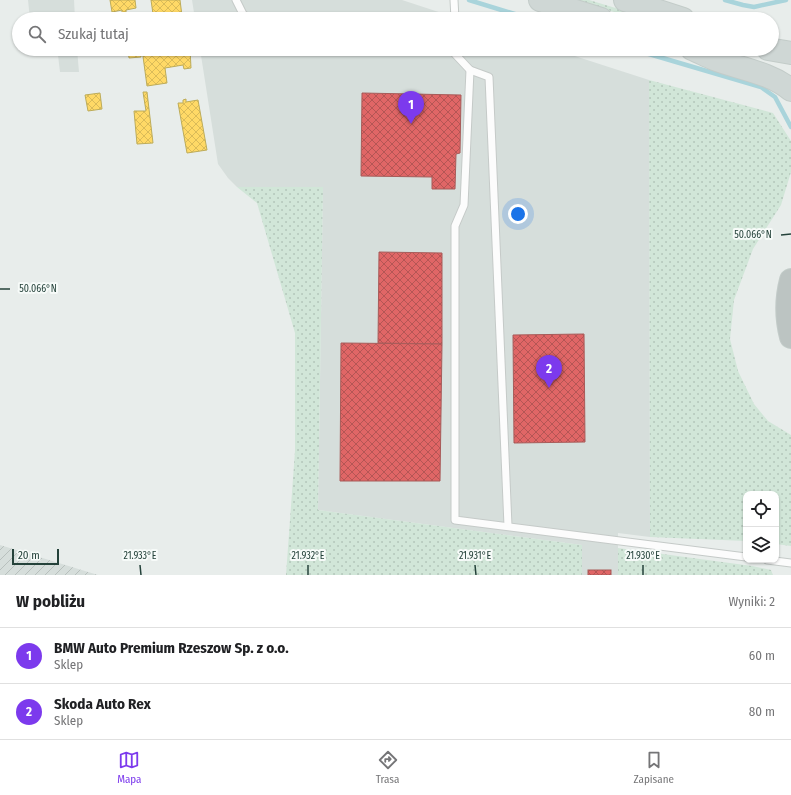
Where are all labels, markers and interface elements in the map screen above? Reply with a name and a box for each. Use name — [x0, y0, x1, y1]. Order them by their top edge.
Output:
search box — [12, 12, 779, 56]
icon: search — [26, 23, 48, 45]
text: Szukaj tutaj — [58, 25, 129, 43]
pin: 1 — [398, 91, 424, 124]
your location — [508, 204, 528, 224]
text: 50.066°N — [734, 229, 772, 241]
text: 50.066°N — [19, 283, 57, 295]
pin: 2 — [536, 355, 562, 388]
map controls — [743, 491, 779, 563]
button: locate — [743, 491, 779, 527]
button: layers — [743, 527, 779, 563]
scale bar — [12, 547, 59, 566]
text: 20 m — [18, 549, 40, 562]
text: 21.933°E — [123, 550, 157, 562]
text: 21.932°E — [292, 550, 325, 562]
text: 21.931°E — [459, 550, 491, 562]
text: 21.930°E — [626, 550, 660, 562]
text: W pobliżu — [16, 591, 85, 612]
text: Wyniki: 2 — [728, 594, 775, 609]
text: BMW Auto Premium Rzeszow Sp. z o.o. — [54, 639, 289, 657]
text: 1 — [26, 648, 32, 663]
text: 60 m — [749, 648, 775, 663]
text: Sklep — [54, 657, 83, 672]
text: Skoda Auto Rex — [54, 695, 151, 713]
text: 2 — [26, 704, 32, 719]
text: 80 m — [749, 704, 775, 719]
text: Sklep — [54, 713, 83, 728]
tab: Mapa — [117, 749, 141, 786]
tab: Trasa — [376, 749, 399, 786]
tab: Zapisane — [634, 749, 674, 786]

